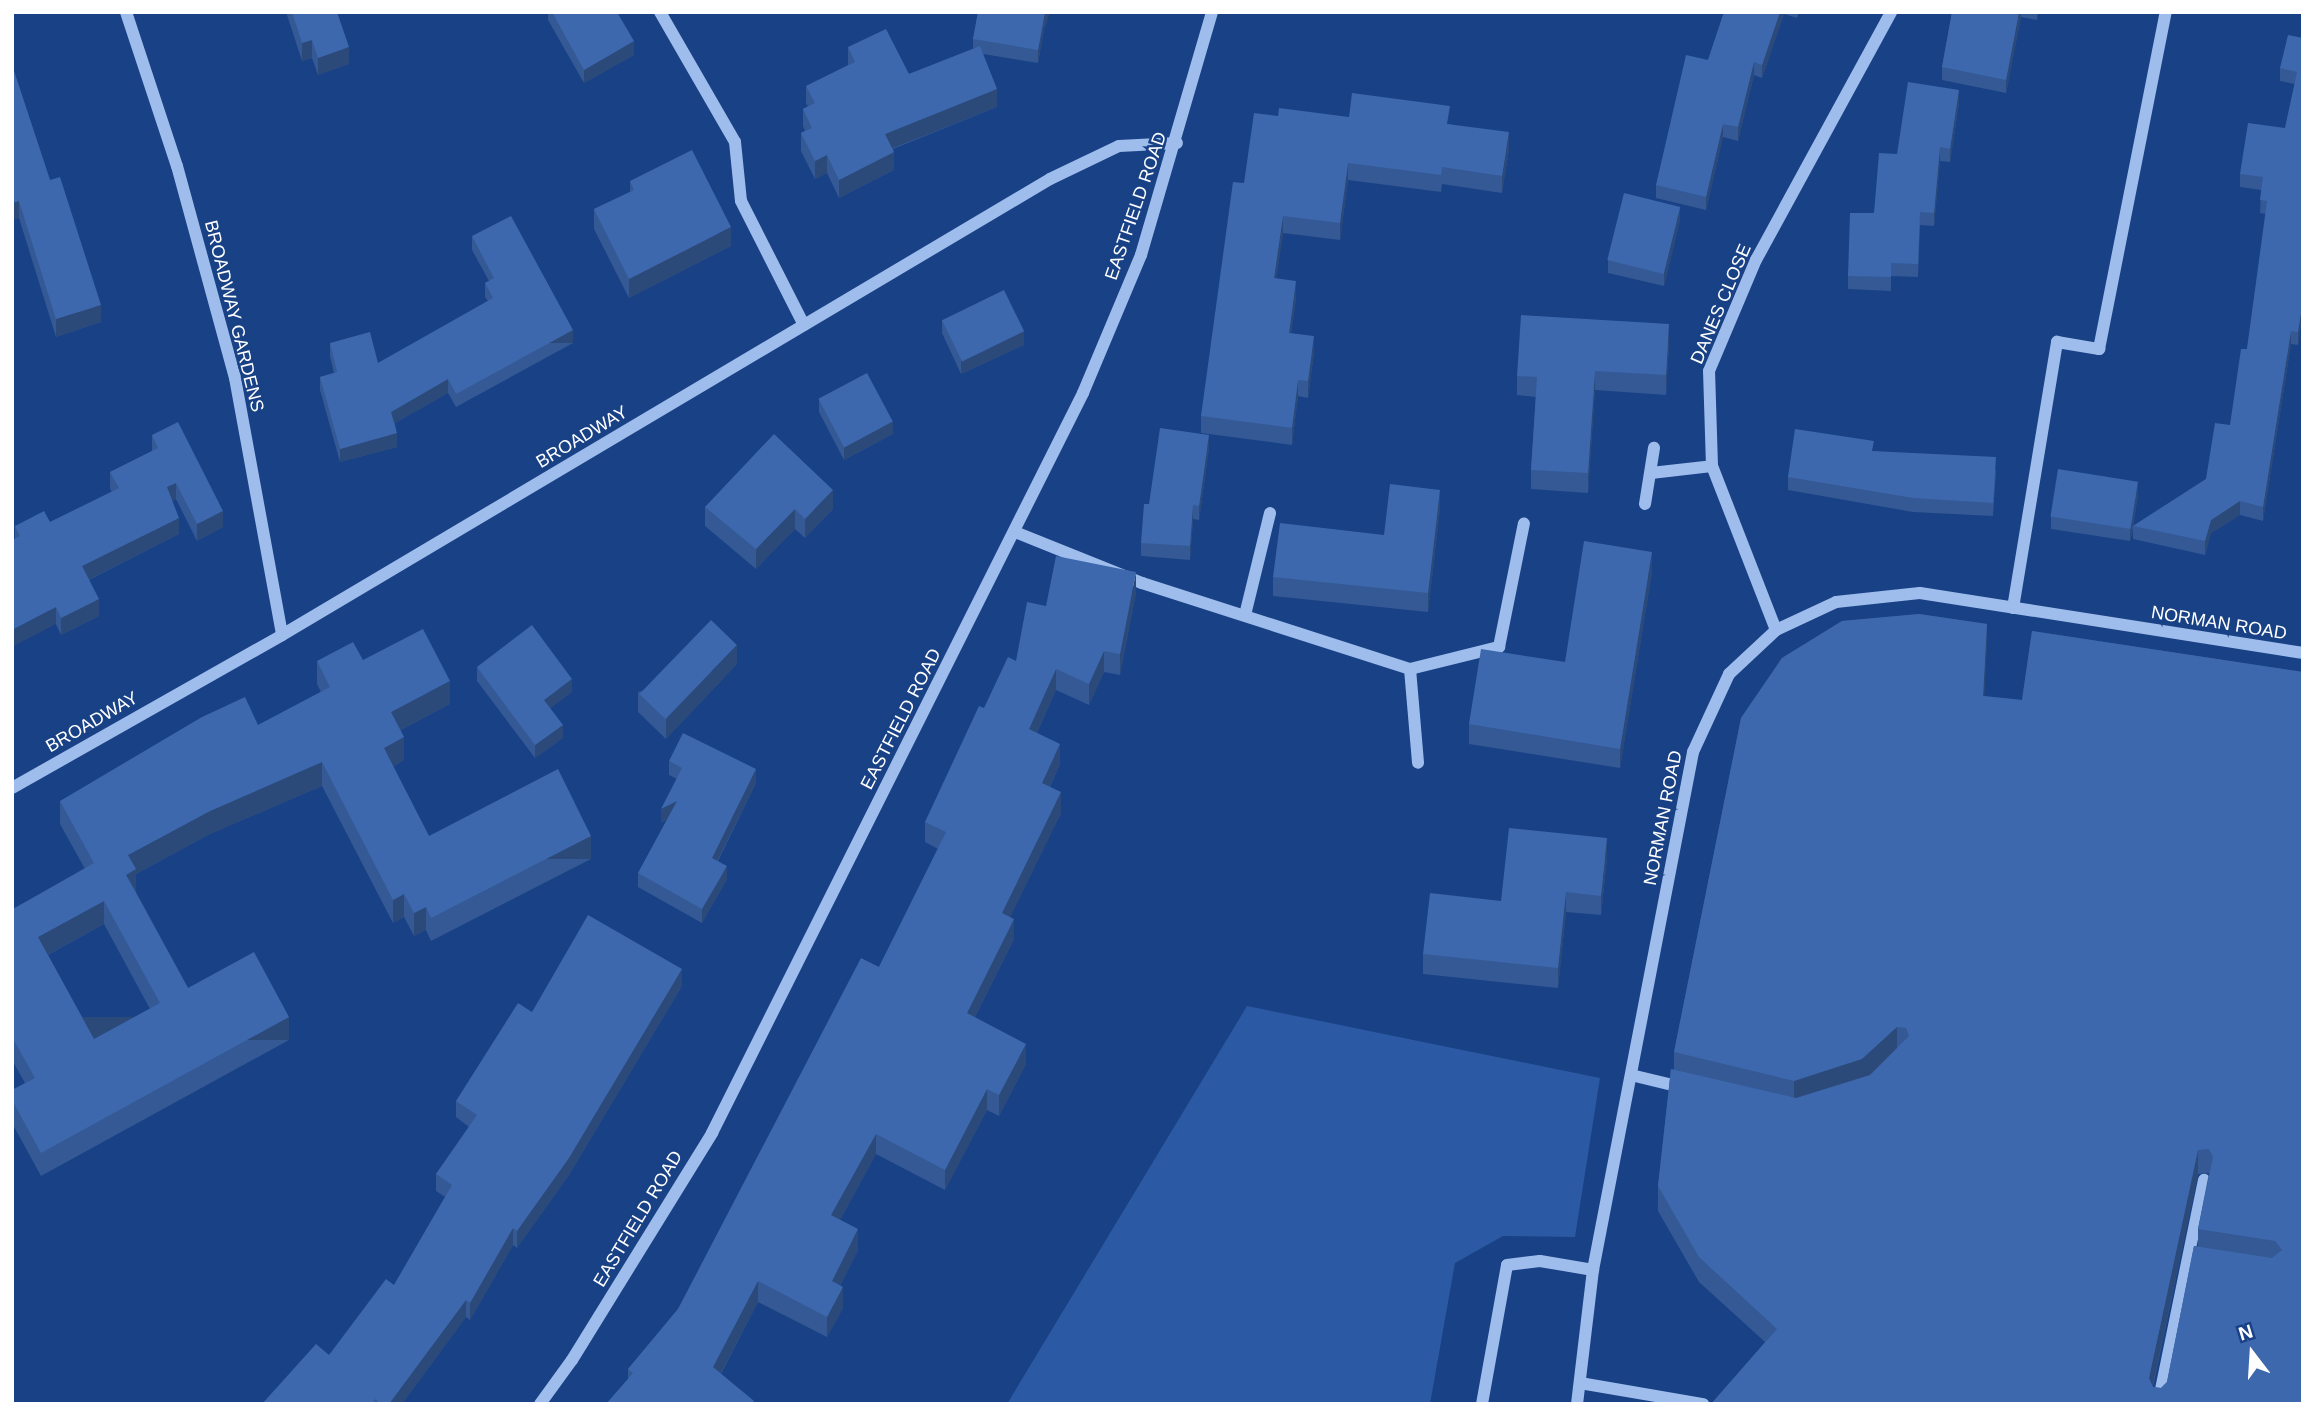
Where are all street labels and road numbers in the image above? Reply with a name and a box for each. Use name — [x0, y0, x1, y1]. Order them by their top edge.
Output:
street label: EASTFIELD ROAD — [1101, 129, 1171, 283]
street label: BROADWAY GARDENS — [200, 218, 268, 414]
street label: DANES CLOSE — [1686, 241, 1756, 367]
street label: BROADWAY — [532, 401, 632, 473]
street label: NORMAN ROAD — [2150, 602, 2288, 644]
street label: EASTFIELD ROAD — [856, 645, 946, 793]
street label: BROADWAY — [42, 687, 142, 757]
street label: NORMAN ROAD — [1639, 749, 1687, 887]
street label: EASTFIELD ROAD — [589, 1147, 687, 1291]

